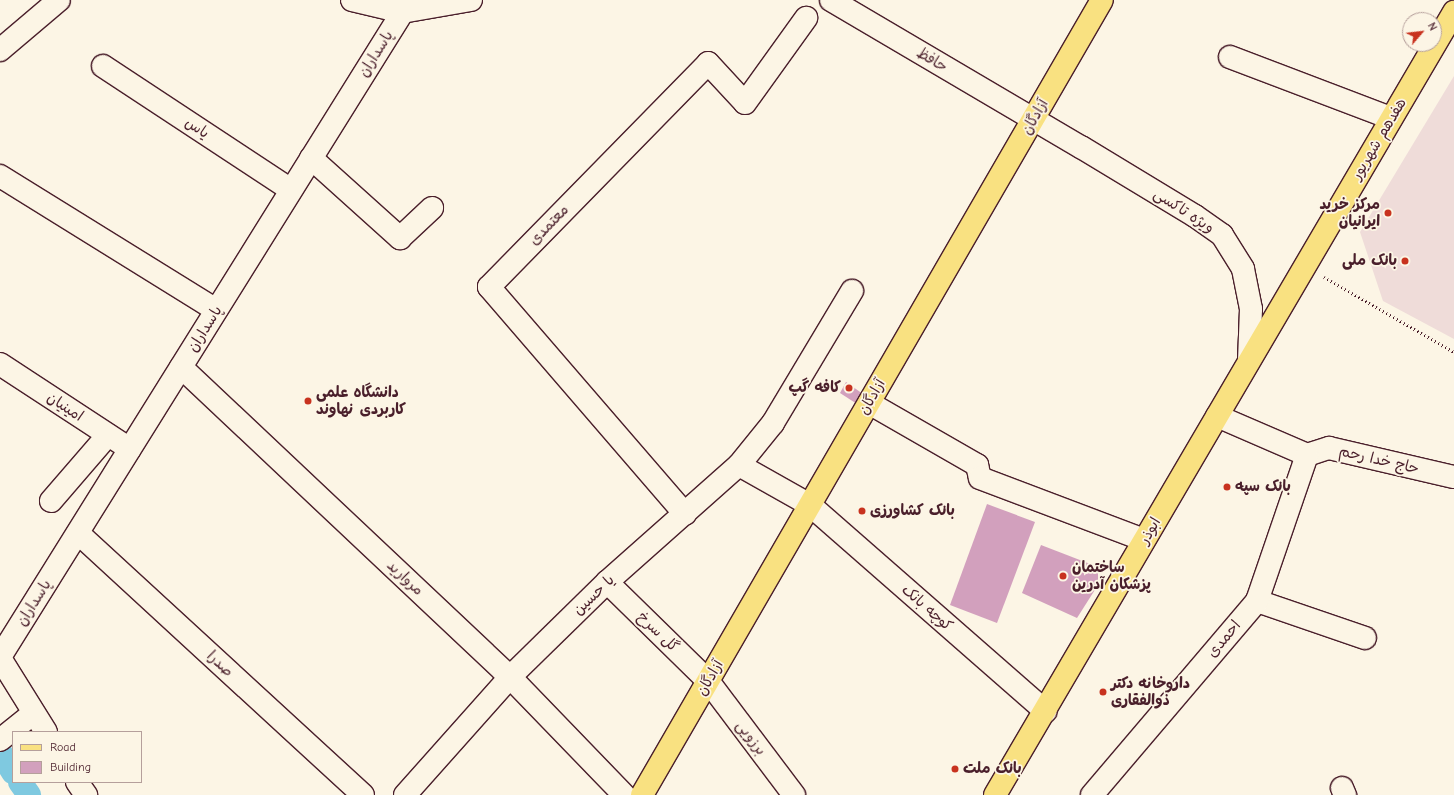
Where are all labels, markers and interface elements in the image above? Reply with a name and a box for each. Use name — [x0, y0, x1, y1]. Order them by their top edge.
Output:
north arrow — [1402, 12, 1442, 52]
text: N — [1425, 20, 1440, 33]
street label: پاسداران — [355, 27, 397, 81]
street label: حافظ — [913, 44, 951, 76]
street label: هفدهم شهریور — [1348, 95, 1410, 183]
street label: آزادگان — [1018, 96, 1052, 138]
street label: یاس — [181, 114, 213, 142]
street label: ویژه تاکسی — [1150, 185, 1218, 237]
place label: مرکز خرید ایرانیان — [1319, 195, 1380, 230]
street label: معتمدی — [525, 201, 573, 249]
marker: مرکز خرید ایرانیان — [1383, 208, 1393, 218]
place label: بانک ملی — [1342, 252, 1397, 270]
marker: بانک ملی — [1400, 256, 1410, 266]
street label: پاسداران — [184, 302, 226, 356]
street label: آزادگان — [855, 376, 889, 418]
place label: کافه گپ — [789, 379, 841, 397]
place label: دانشگاه علمی کاربردی نهاوند — [316, 383, 406, 418]
marker: کافه گپ — [844, 383, 854, 393]
street label: امینیان — [43, 389, 87, 425]
marker: دانشگاه علمی کاربردی نهاوند — [303, 396, 313, 406]
street label: حاج خدا رحم — [1337, 442, 1421, 478]
place label: بانک سپه — [1235, 478, 1291, 496]
marker: بانک سپه — [1222, 482, 1232, 492]
place label: بانک کشاورزی — [870, 502, 955, 520]
marker: بانک کشاورزی — [857, 506, 867, 516]
street label: ابوذر — [1135, 514, 1165, 548]
street label: مروارید — [383, 557, 427, 599]
place label: ساختمان پزشکان آدرین — [1072, 558, 1151, 593]
marker: ساختمان پزشکان آدرین — [1057, 570, 1069, 582]
street label: یا حسین — [570, 571, 618, 619]
street label: پاسداران — [13, 576, 55, 630]
street label: کوچه بانک — [898, 581, 956, 635]
street label: گل سرخ — [633, 608, 683, 656]
street label: احمدی — [1203, 617, 1245, 661]
street label: صدرا — [203, 647, 237, 681]
street label: آزادگان — [693, 657, 727, 699]
place label: داروخانه دکتر ذوالفقاری — [1111, 674, 1190, 709]
marker: داروخانه دکتر ذوالفقاری — [1098, 687, 1108, 697]
street label: برزویی — [732, 717, 770, 759]
legend — [12, 731, 142, 783]
text: Road — [50, 740, 76, 754]
text: Building — [50, 760, 91, 774]
place label: بانک ملت — [963, 760, 1022, 778]
marker: بانک ملت — [950, 764, 960, 774]

